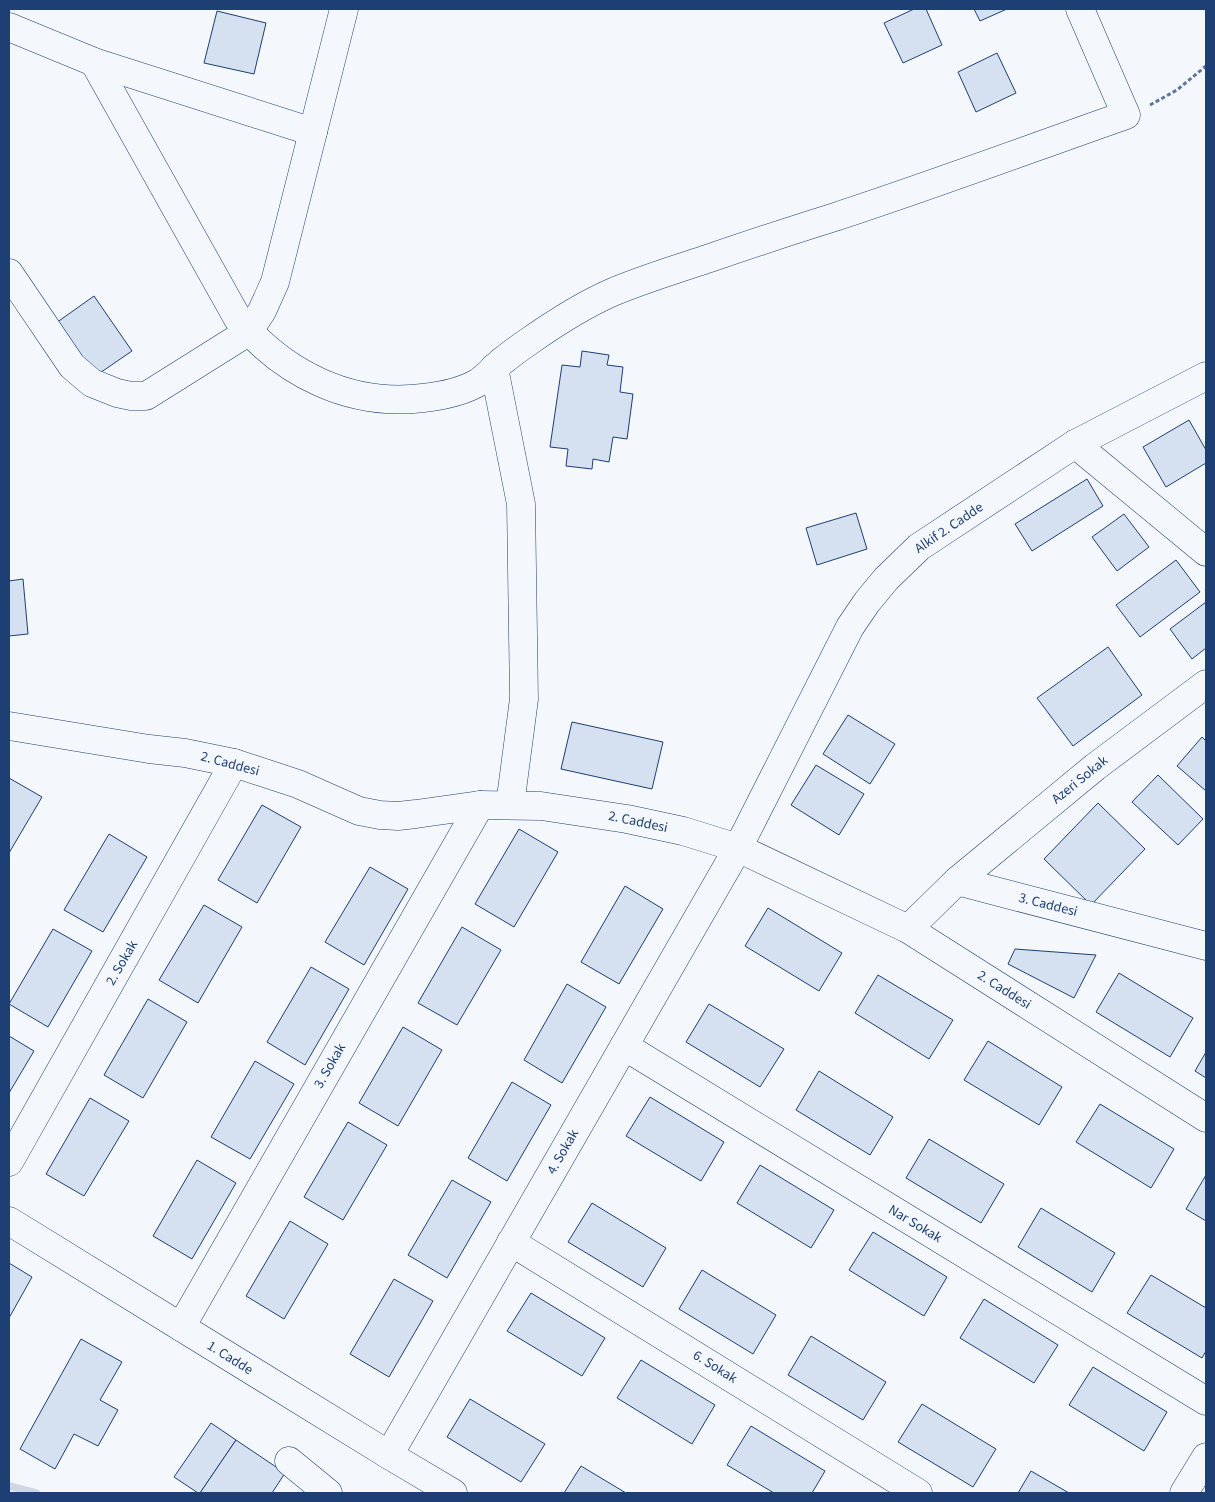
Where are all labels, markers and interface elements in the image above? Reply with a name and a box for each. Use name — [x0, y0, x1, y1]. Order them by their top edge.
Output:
street label: Alkif 2. Cadde — [911, 498, 987, 558]
street label: 2. Caddesi — [198, 747, 262, 781]
street label: Azeri Sokak — [1048, 751, 1112, 809]
street label: 2. Caddesi — [607, 806, 669, 838]
street label: 3. Caddesi — [1016, 888, 1080, 922]
street label: 2. Sokak — [101, 937, 143, 989]
street label: 2. Caddesi — [973, 966, 1035, 1014]
street label: 3. Sokak — [309, 1040, 351, 1092]
street label: 4. Sokak — [542, 1126, 584, 1178]
street label: Nar Sokak — [884, 1200, 946, 1248]
street label: 1. Cadde — [203, 1336, 257, 1380]
street label: 6. Sokak — [689, 1346, 741, 1389]

